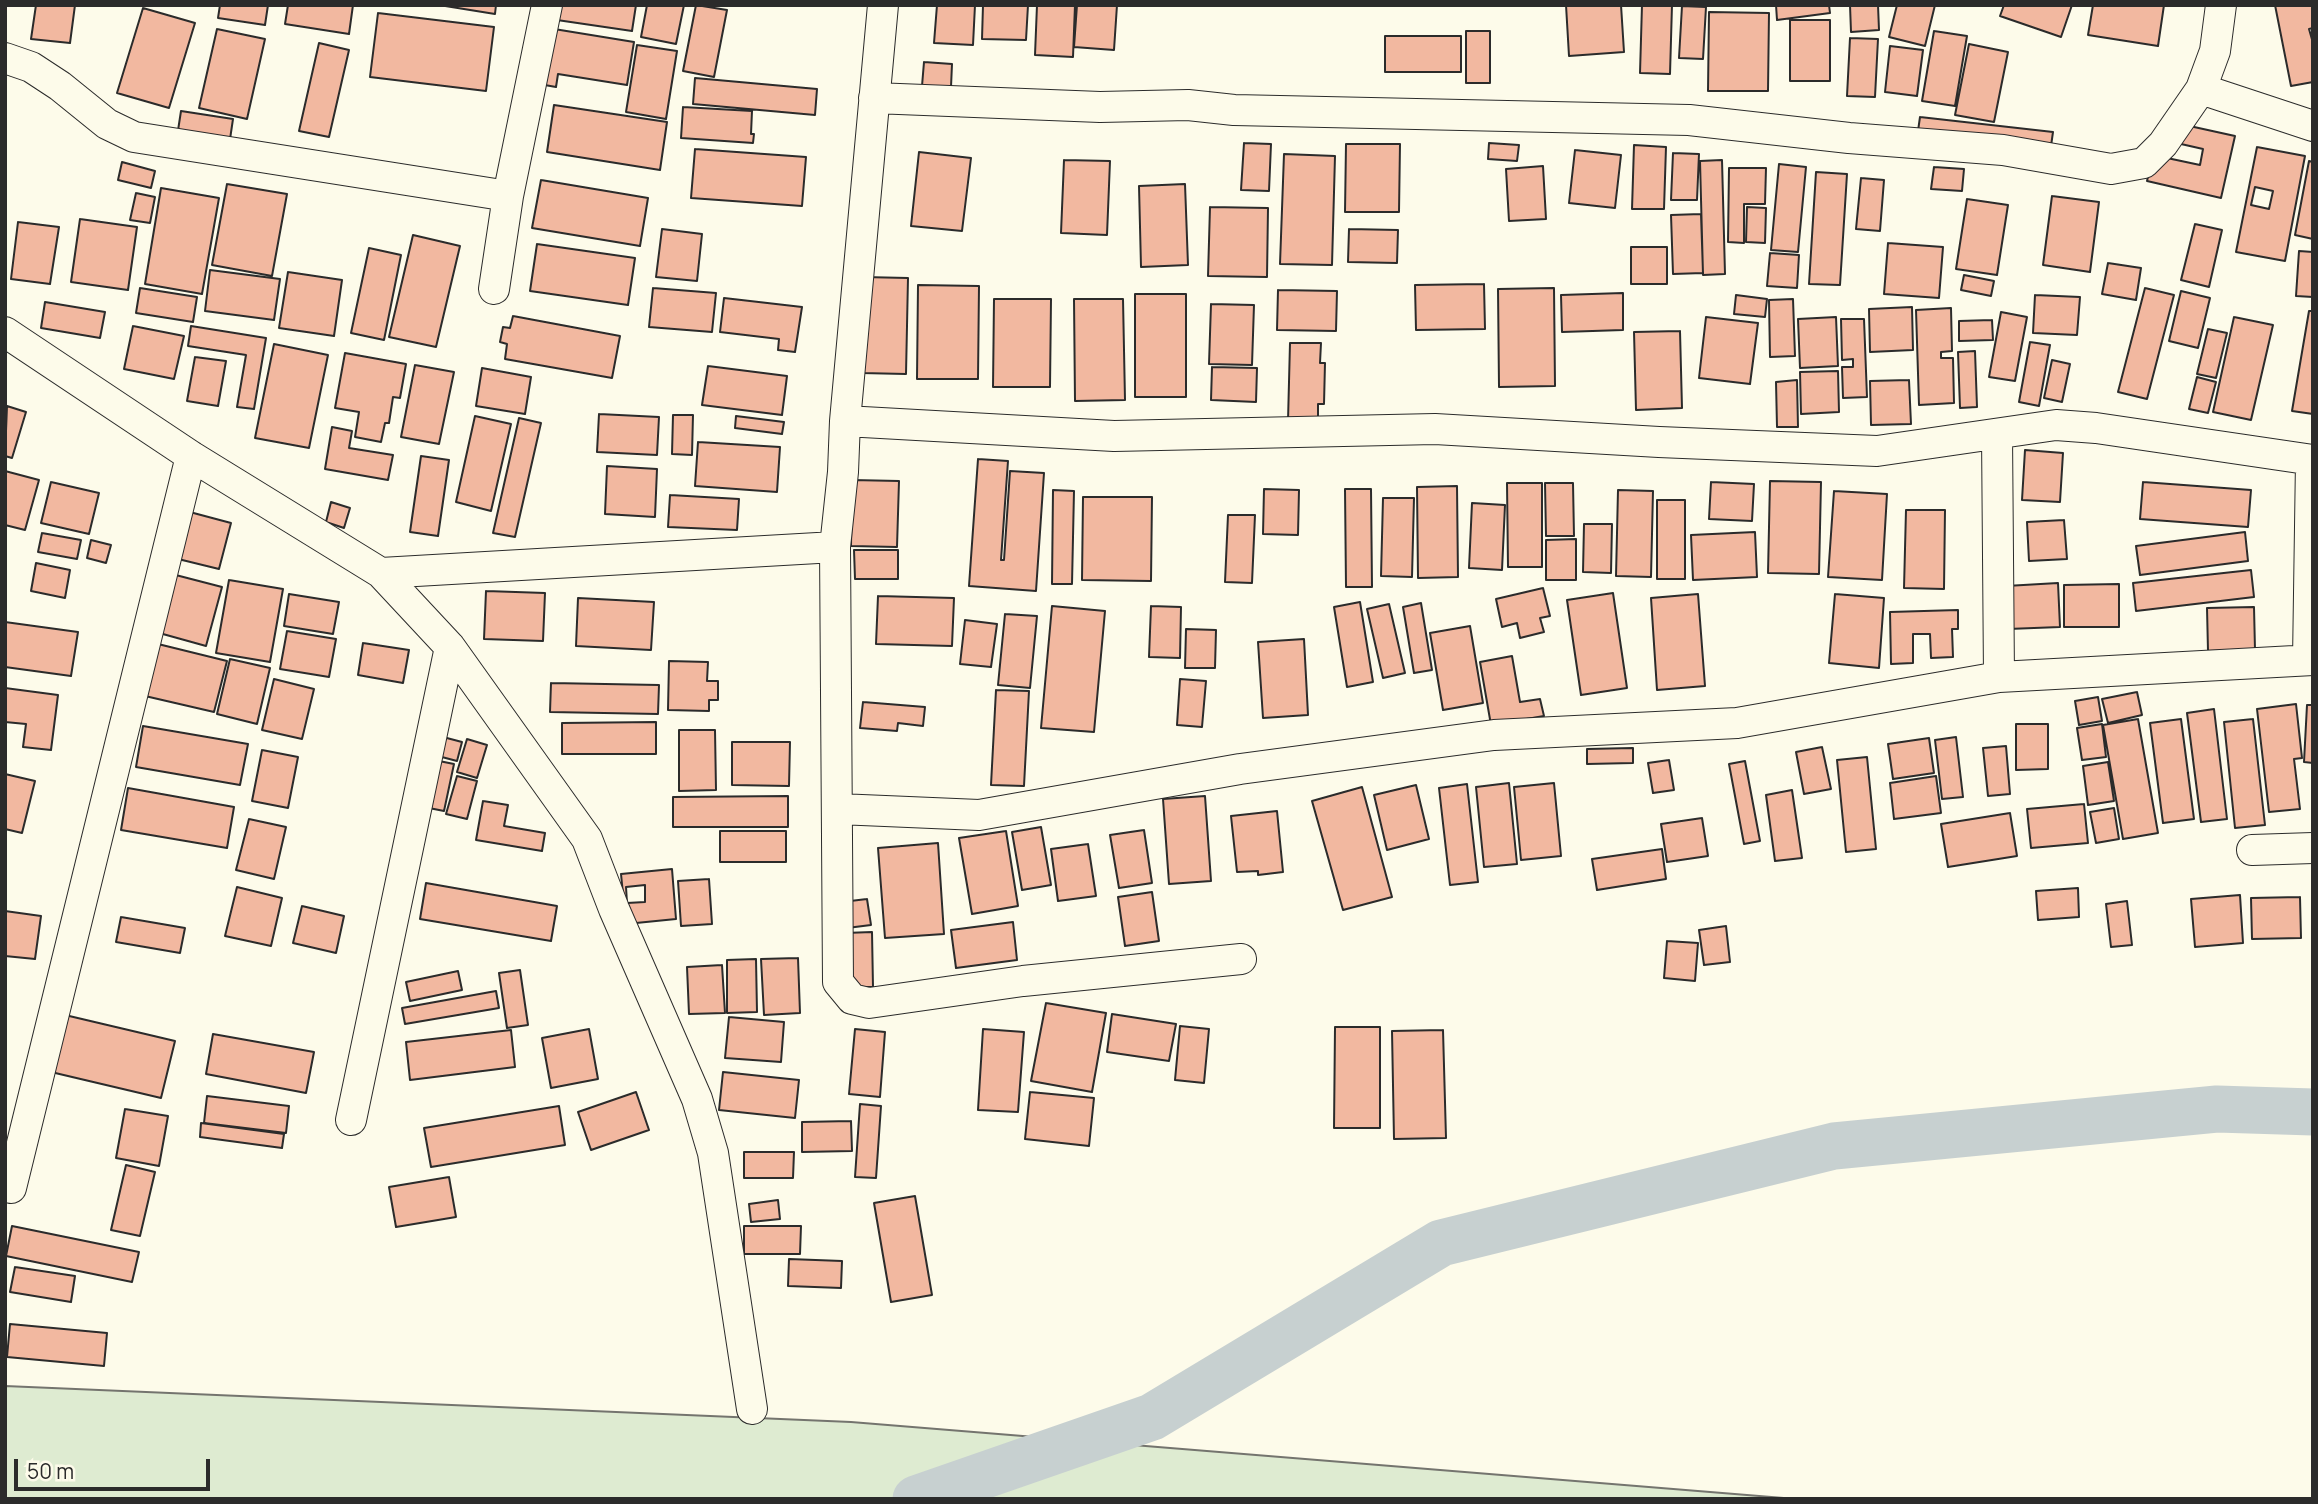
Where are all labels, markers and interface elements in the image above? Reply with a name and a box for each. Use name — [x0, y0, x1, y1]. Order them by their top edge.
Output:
scale bar — [18, 1444, 214, 1488]
text: 50 m — [27, 1457, 74, 1485]

